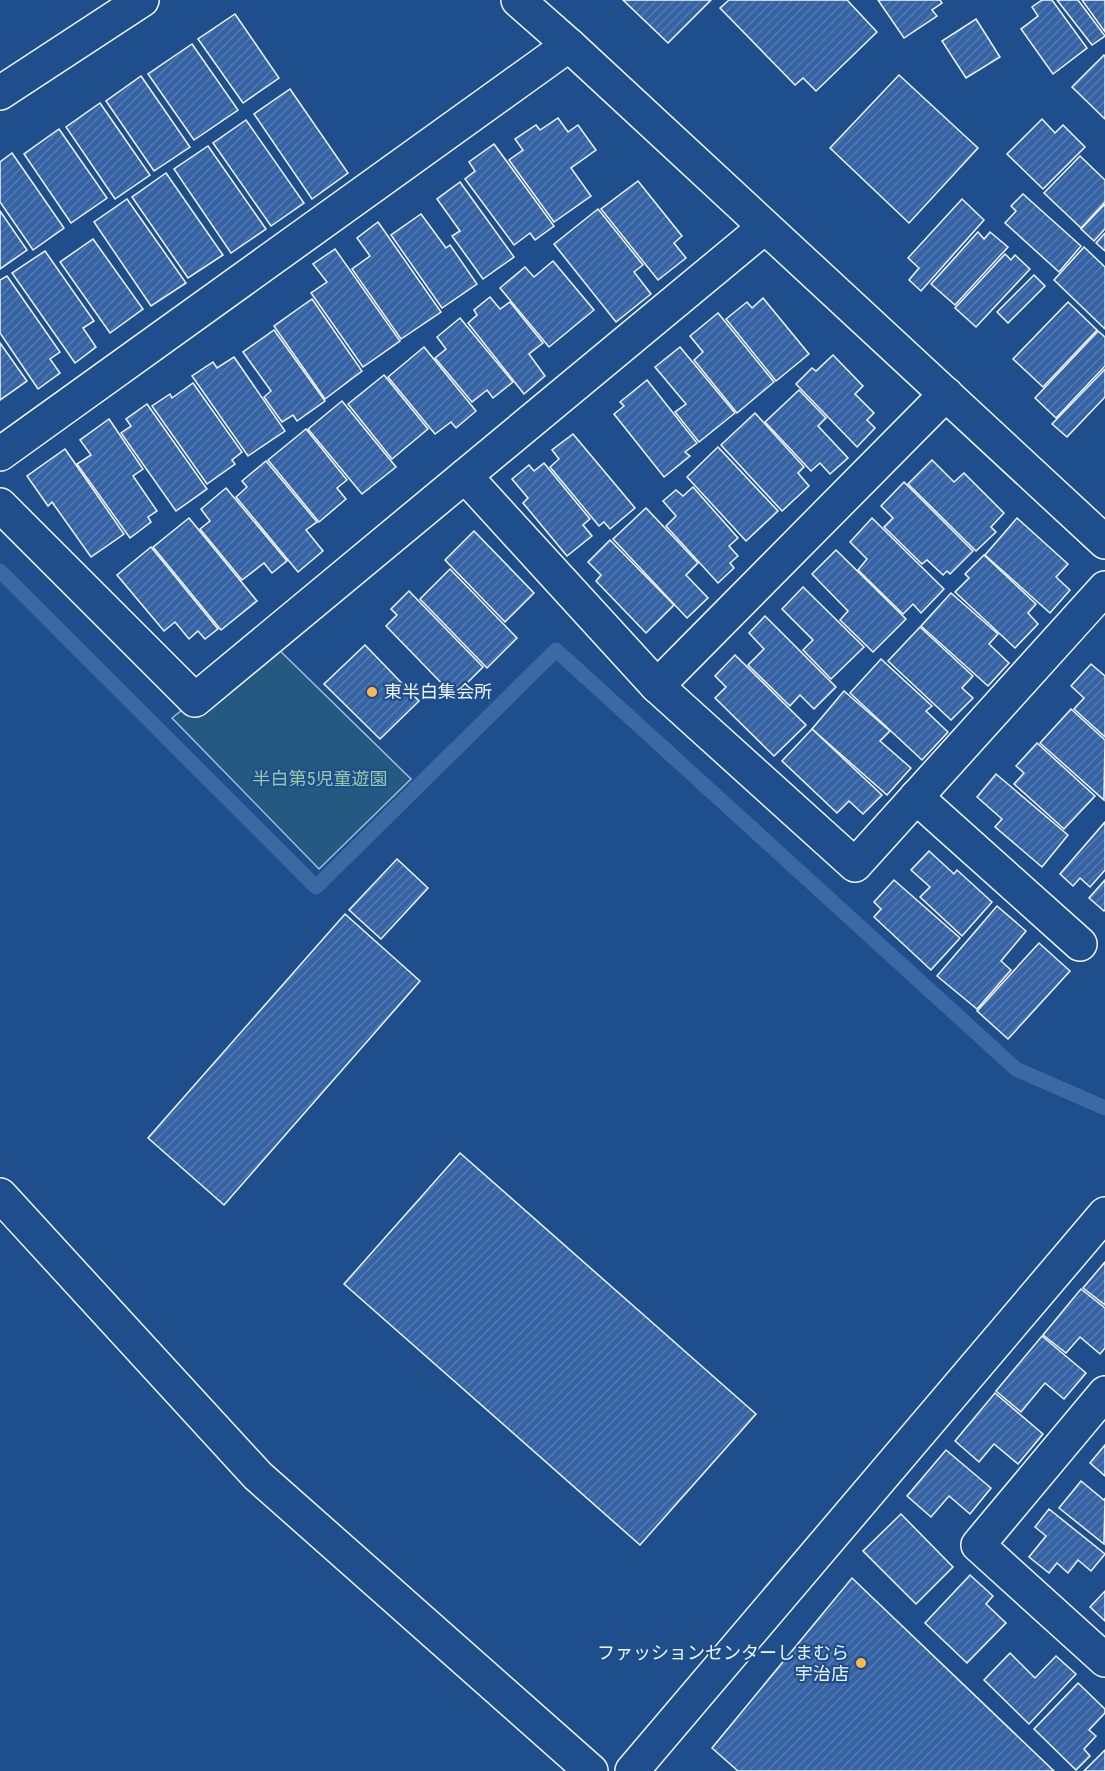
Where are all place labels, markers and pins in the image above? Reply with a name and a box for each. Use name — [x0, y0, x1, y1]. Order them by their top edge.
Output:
place label: 東半白集会所 — [384, 681, 492, 702]
marker: 東半白集会所 — [365, 685, 379, 699]
place label: ファッションセンターしまむら 宇治店 — [597, 1642, 849, 1684]
marker: ファッションセンターしまむら 宇治店 — [854, 1656, 868, 1670]

